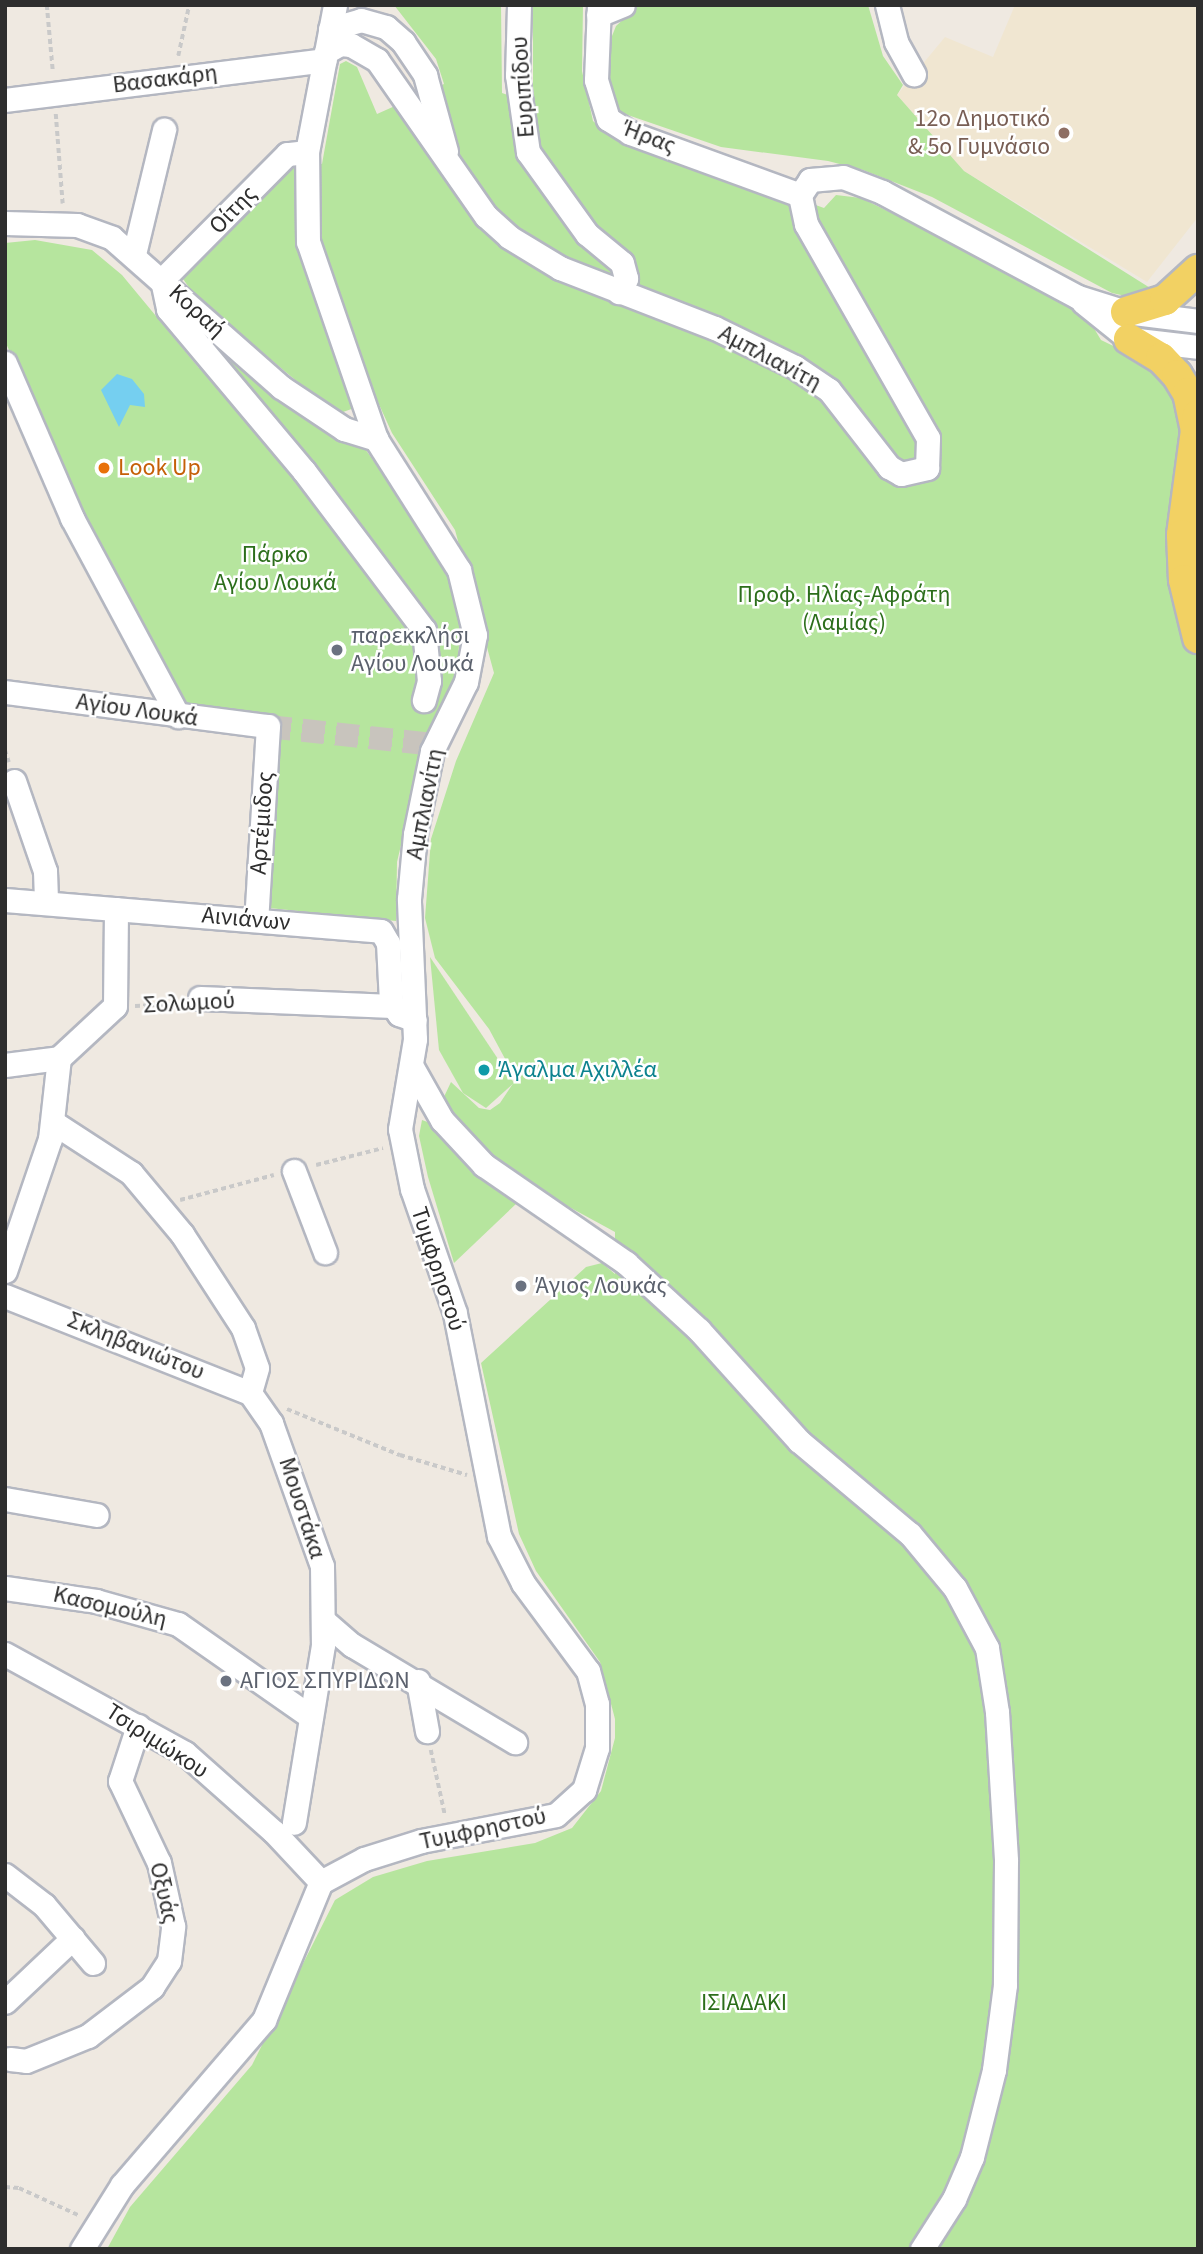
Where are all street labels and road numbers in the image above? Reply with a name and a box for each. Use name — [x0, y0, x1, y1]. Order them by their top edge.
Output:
street label: Ευριπίδου — [505, 35, 541, 139]
street label: Βασακάρη — [111, 58, 219, 100]
street label: Ήρας — [618, 114, 680, 160]
street label: Οίτης — [203, 180, 263, 240]
street label: Κοραή — [163, 278, 231, 344]
street label: Αμπλιανίτη — [714, 319, 826, 397]
street label: Αγίου Λουκά — [74, 687, 200, 733]
street label: Αμπλιανίτη — [400, 746, 450, 862]
street label: Αρτέμιδος — [244, 771, 280, 875]
street label: Αινιάνων — [201, 901, 291, 937]
street label: Σολωμού — [142, 986, 236, 1020]
street label: Τυμφρηστού — [404, 1203, 472, 1335]
street label: Σκληβανιώτου — [63, 1305, 209, 1387]
street label: Μουστάκα — [272, 1454, 332, 1562]
street label: Κασομούλη — [50, 1580, 170, 1634]
street label: Τσιριμώκου — [100, 1697, 214, 1785]
street label: Τυμφρηστού — [417, 1802, 549, 1856]
street label: Οξυάς — [143, 1859, 185, 1927]

